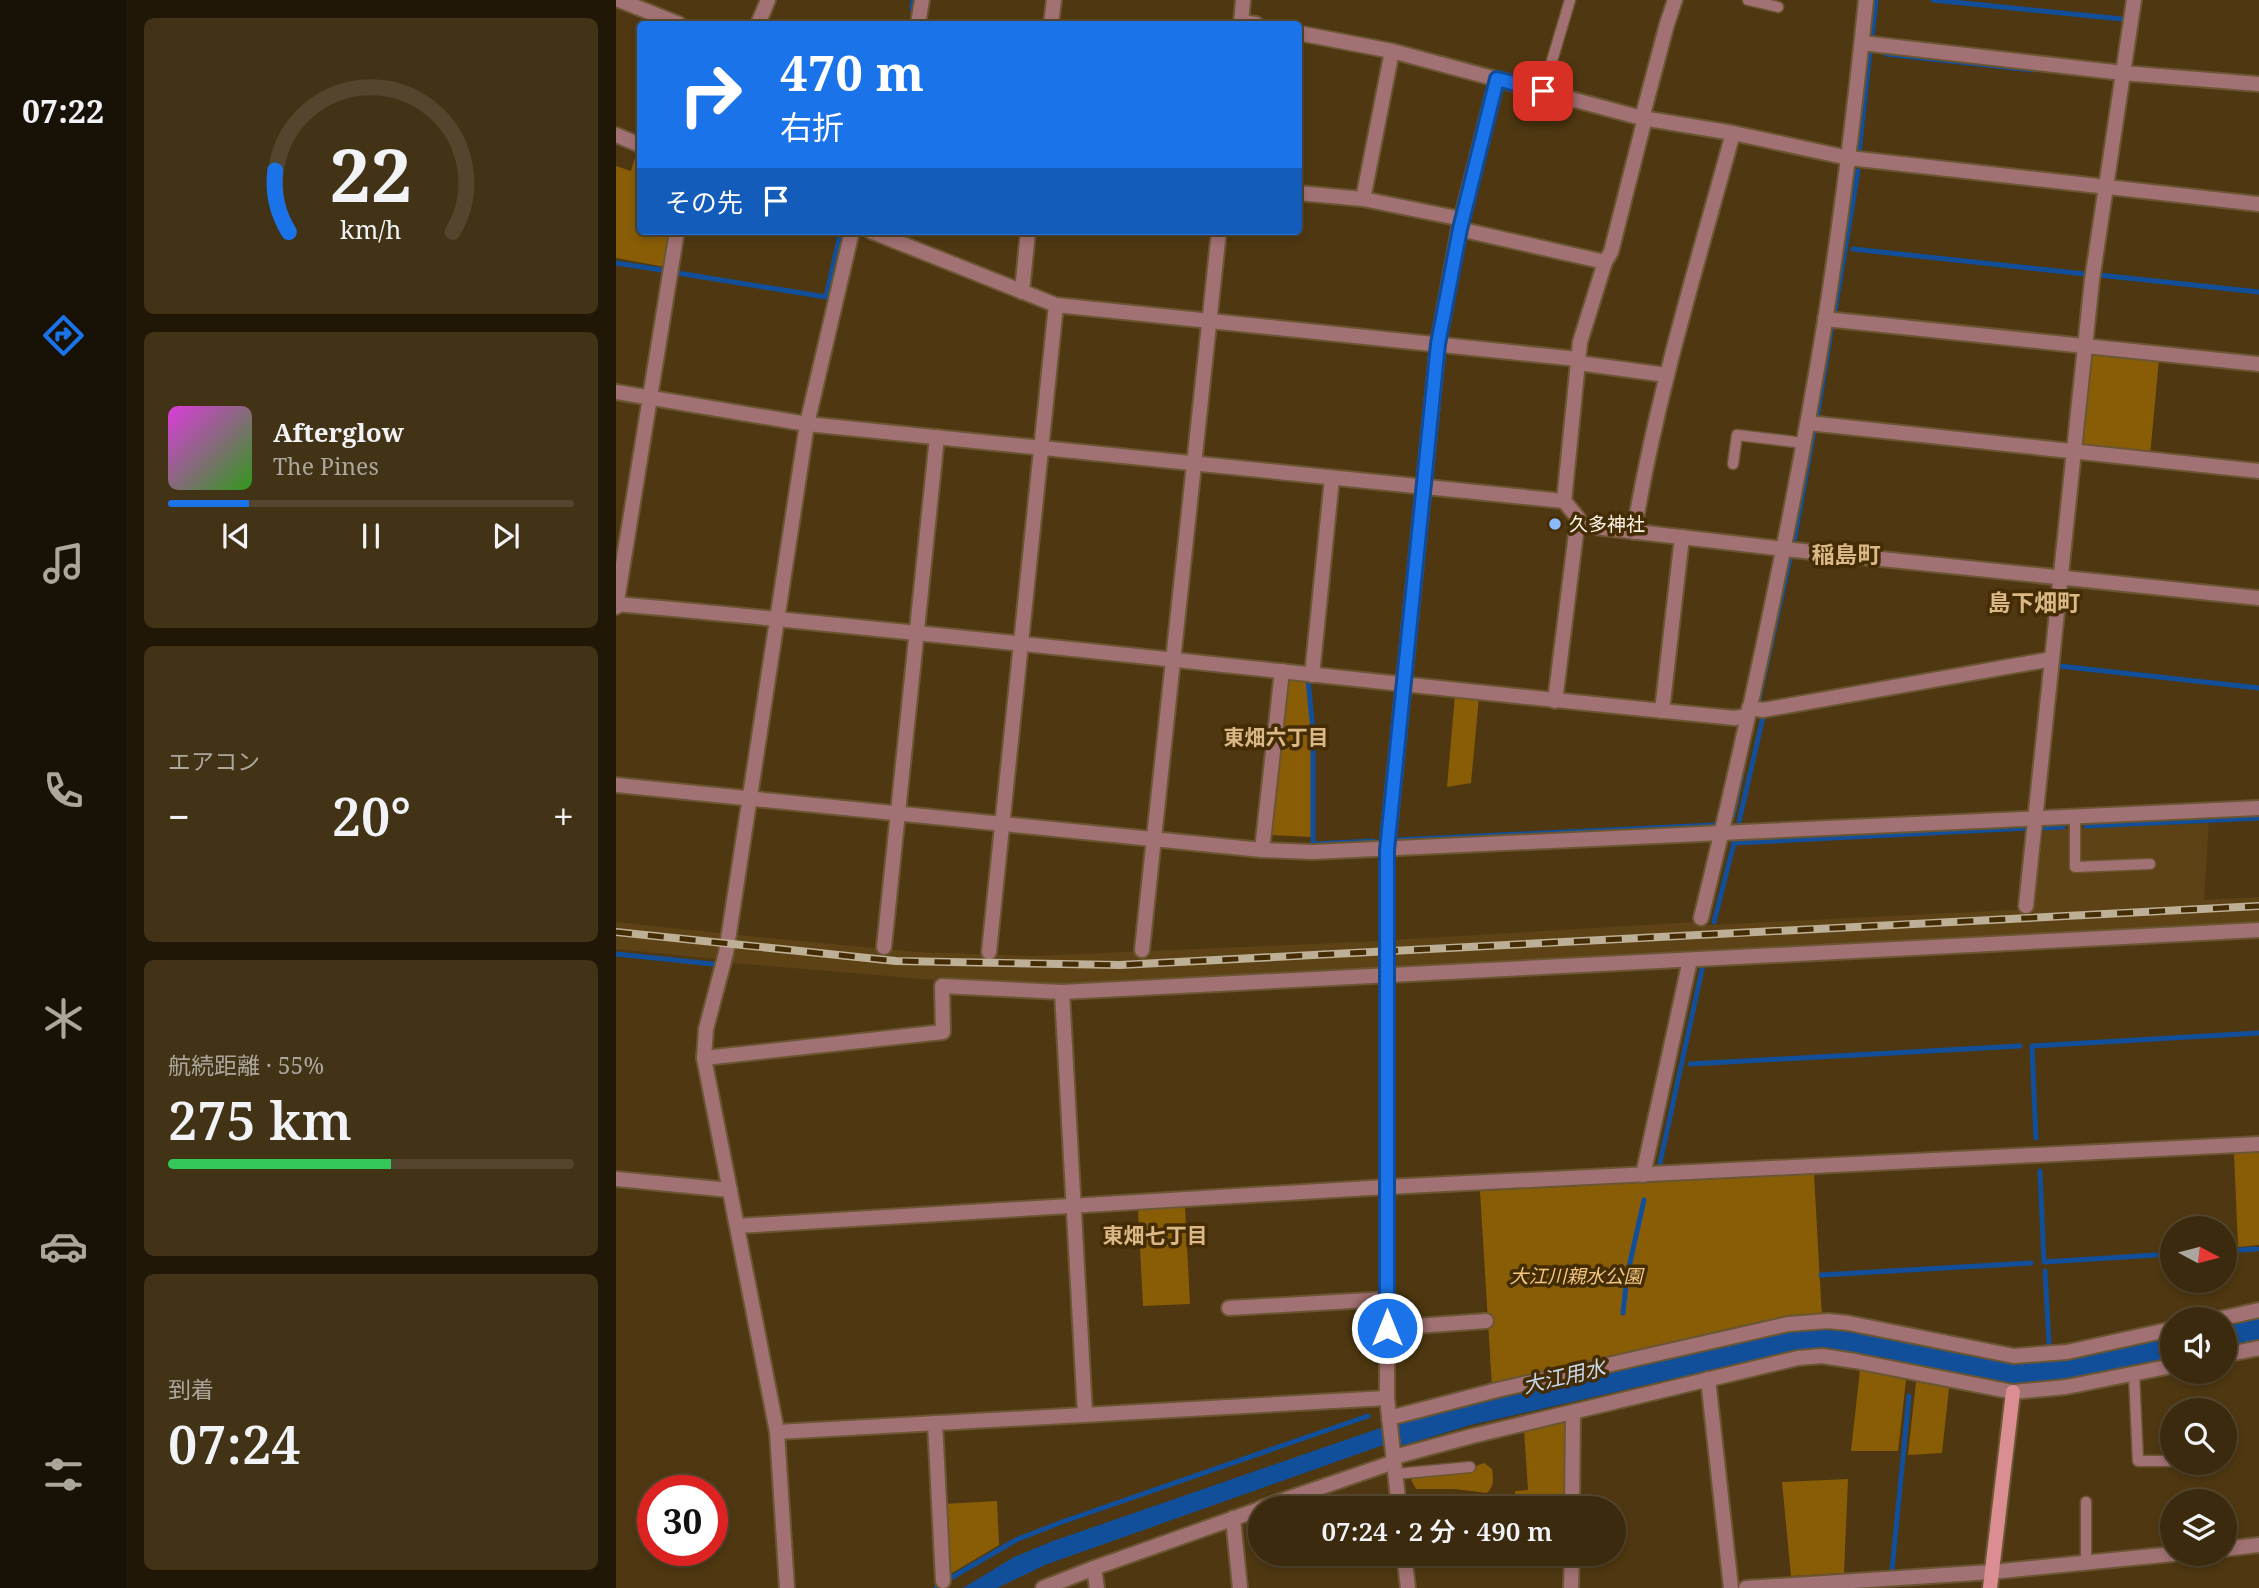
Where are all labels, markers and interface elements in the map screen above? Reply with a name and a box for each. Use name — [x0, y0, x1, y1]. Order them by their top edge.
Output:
text: 470 m — [780, 39, 924, 105]
icon: right — [665, 49, 756, 140]
pin — [1513, 61, 1573, 121]
icon: arrive — [1524, 72, 1562, 110]
text: 07:22 — [22, 89, 104, 132]
text: 右折 — [780, 105, 844, 148]
text: 22 — [330, 124, 412, 223]
icon: arrive — [757, 182, 795, 220]
text: その先 — [665, 184, 743, 220]
text: km/h — [340, 212, 402, 246]
icon: directions — [39, 311, 88, 360]
text: Afterglow — [273, 414, 404, 450]
text: The Pines — [273, 450, 379, 482]
place label: 久多神社 — [1569, 511, 1645, 537]
marker: 久多神社 — [1547, 516, 1563, 532]
icon: previous — [217, 517, 255, 555]
icon: pause — [352, 517, 390, 555]
icon: next — [487, 517, 525, 555]
district label: 稲島町 — [1812, 538, 1881, 570]
icon: music — [39, 539, 88, 588]
district label: 島下畑町 — [1988, 586, 2080, 618]
district label: 東畑六丁目 — [1224, 723, 1329, 751]
text: エアコン — [168, 745, 260, 777]
icon: phone — [39, 766, 88, 815]
text: 20° — [332, 780, 411, 851]
text: − — [168, 790, 190, 842]
text: + — [553, 790, 574, 842]
icon: climate — [39, 994, 88, 1043]
text: 航続距離 · 55% — [168, 1049, 324, 1081]
text: 275 km — [168, 1084, 352, 1155]
north arrow — [2160, 1216, 2236, 1293]
map controls — [2160, 1216, 2237, 1566]
district label: 東畑七丁目 — [1103, 1221, 1208, 1249]
icon: car — [39, 1222, 88, 1271]
park label: 大江川親水公園 — [1509, 1263, 1645, 1289]
position arrow — [1350, 1291, 1424, 1365]
button: sound — [2160, 1307, 2237, 1384]
water label: 大江用水 — [1520, 1352, 1610, 1399]
text: 到着 — [168, 1373, 214, 1405]
button: search — [2160, 1398, 2237, 1475]
text: 07:24 — [168, 1408, 301, 1479]
icon: filters — [39, 1450, 88, 1499]
speed limit sign: 30 — [637, 1475, 728, 1566]
button: layers — [2160, 1489, 2237, 1566]
text: 07:24 · 2 分 · 490 m — [1321, 1513, 1553, 1549]

